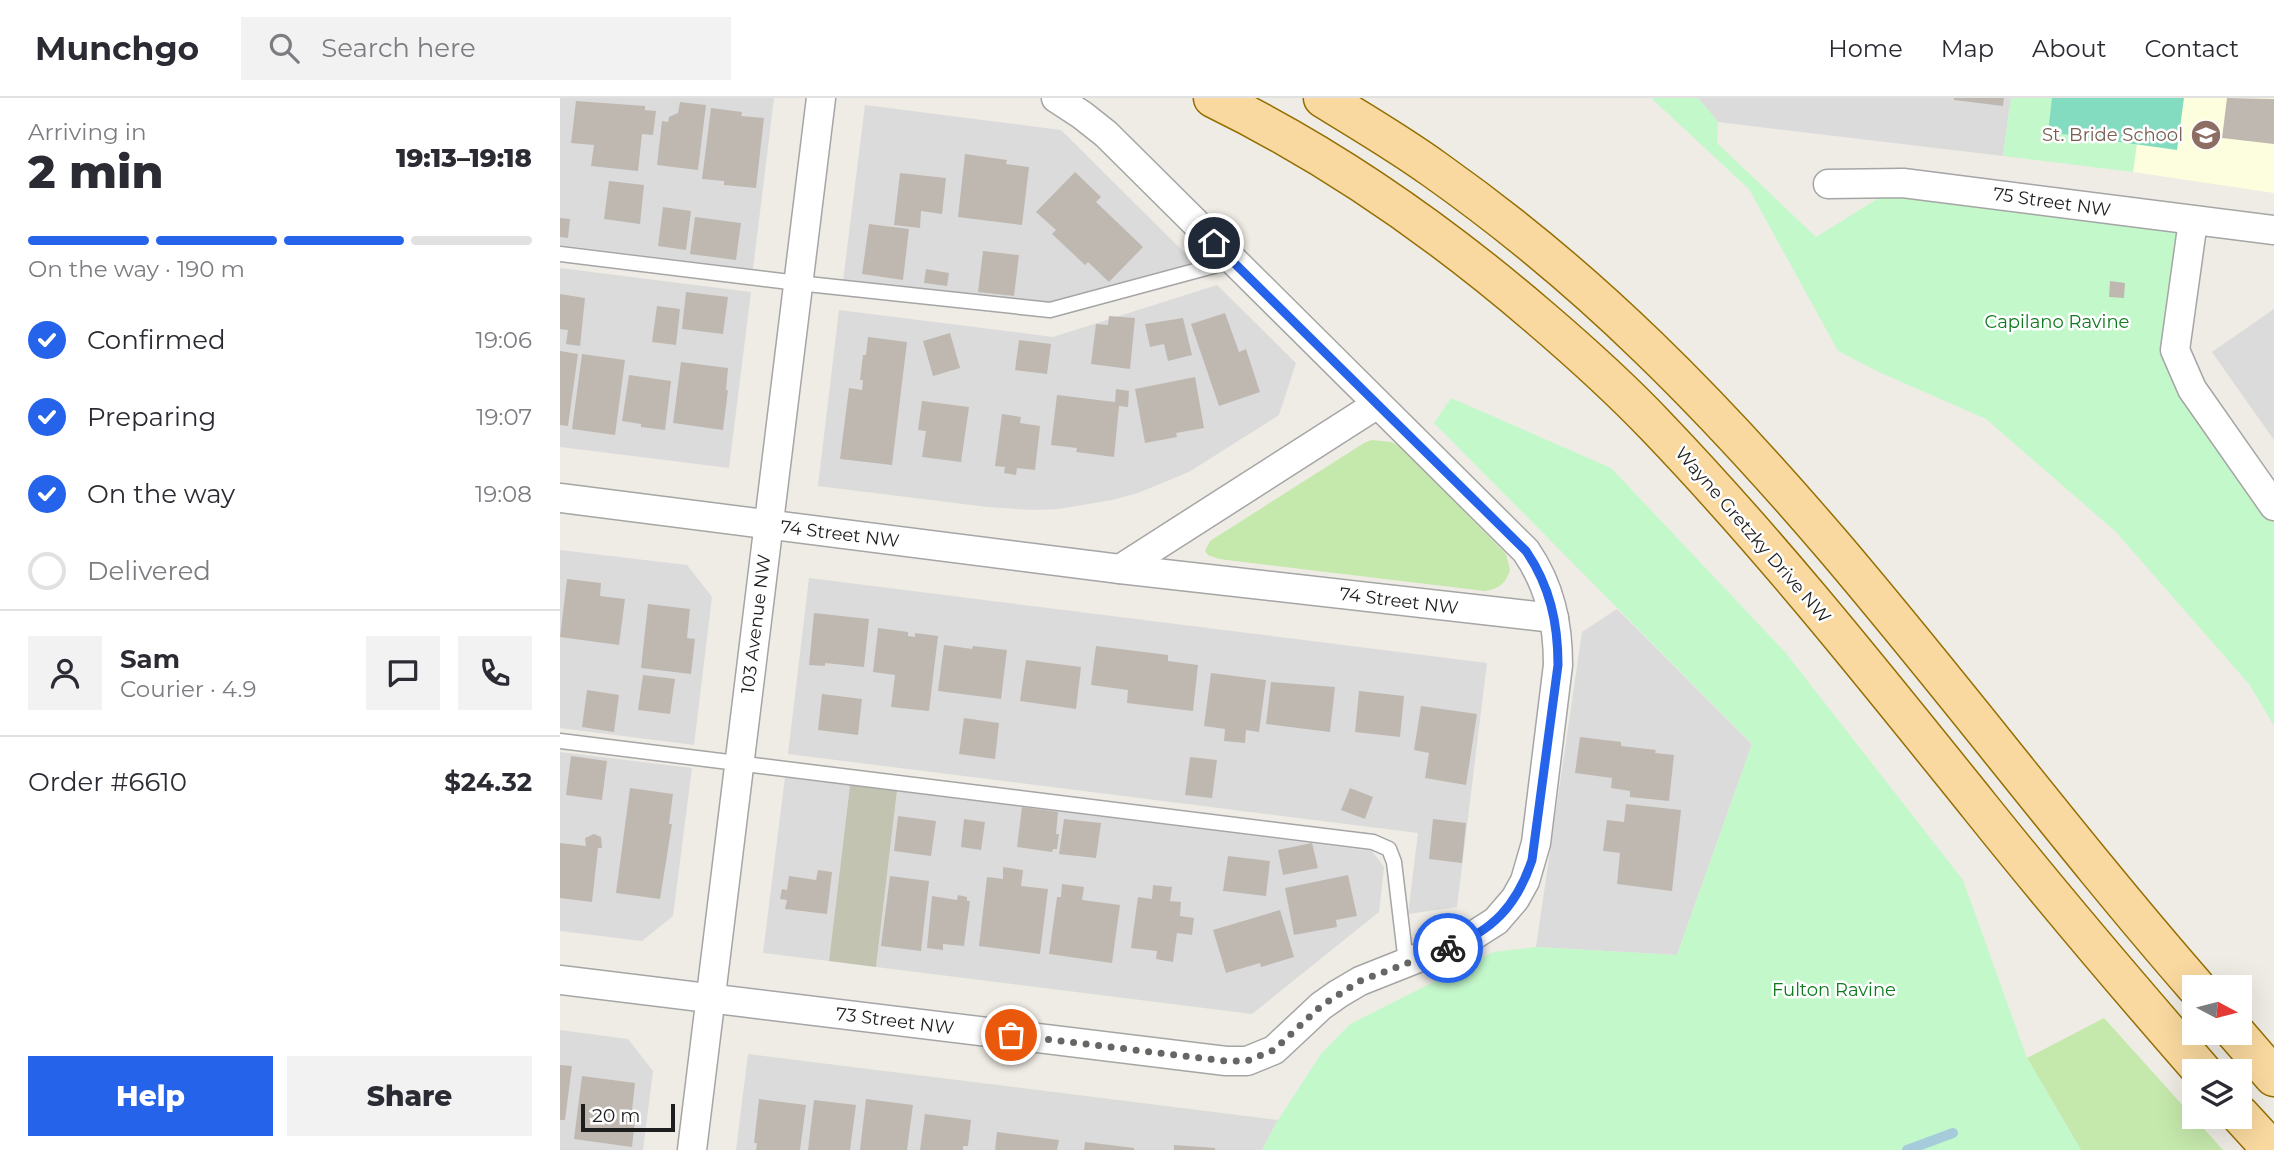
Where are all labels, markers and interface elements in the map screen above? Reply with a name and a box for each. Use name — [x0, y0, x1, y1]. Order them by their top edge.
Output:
search box — [241, 17, 731, 80]
text: Munchgo — [35, 28, 199, 68]
icon: search — [265, 29, 303, 67]
text: Search here — [321, 32, 476, 64]
text: Home — [1828, 34, 1903, 63]
text: Map — [1941, 34, 1994, 63]
text: About — [2032, 34, 2106, 63]
text: Contact — [2144, 34, 2239, 63]
text: Arriving in — [28, 118, 147, 146]
school or university icon: St. Bride School — [2189, 118, 2223, 152]
place label: St. Bride School — [2042, 124, 2183, 146]
text: 19:13–19:18 — [396, 142, 532, 174]
text: 2 min — [28, 143, 163, 200]
street label: 75 Street NW — [1992, 183, 2112, 221]
pin — [1184, 213, 1244, 273]
icon: home — [1195, 224, 1233, 262]
text: On the way · 190 m — [28, 255, 245, 283]
park label: Capilano Ravine — [1985, 311, 2130, 333]
icon: check — [28, 321, 66, 359]
text: Confirmed — [87, 324, 226, 356]
text: 19:06 — [476, 326, 532, 354]
icon: check — [28, 398, 66, 436]
text: Preparing — [87, 401, 216, 433]
text: 19:07 — [476, 403, 532, 431]
street label: Wayne Gretzky Drive NW — [1671, 442, 1835, 628]
icon: check — [28, 475, 66, 513]
text: On the way — [87, 478, 235, 510]
text: 19:08 — [475, 480, 532, 508]
street label: 74 Street NW — [779, 516, 901, 552]
street label: 103 Avenue NW — [737, 553, 775, 695]
text: Delivered — [87, 555, 211, 587]
street label: 74 Street NW — [1338, 583, 1460, 619]
button: person — [28, 636, 102, 710]
button: chat — [366, 636, 440, 710]
button: phone — [458, 636, 532, 710]
text: Sam — [120, 643, 180, 675]
text: Courier · 4.9 — [120, 675, 256, 703]
text: Order #6610 — [28, 766, 187, 798]
text: $24.32 — [444, 766, 532, 798]
courier — [1413, 913, 1483, 983]
icon: bike — [1429, 929, 1467, 967]
north arrow — [2182, 975, 2252, 1045]
map controls — [2182, 975, 2252, 1129]
park label: Fulton Ravine — [1772, 979, 1896, 1001]
street label: 73 Street NW — [835, 1003, 955, 1039]
pin — [981, 1005, 1041, 1065]
icon: bag — [992, 1016, 1030, 1054]
button: Help — [28, 1056, 273, 1136]
button: Share — [287, 1056, 532, 1136]
button: layers — [2182, 1059, 2252, 1129]
scale bar — [581, 1101, 676, 1133]
text: 20 m — [592, 1104, 640, 1127]

